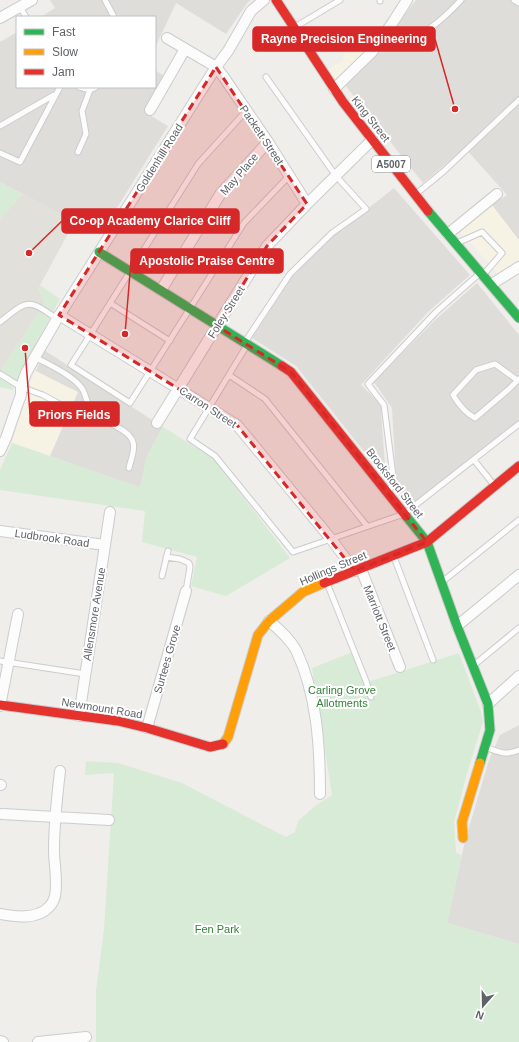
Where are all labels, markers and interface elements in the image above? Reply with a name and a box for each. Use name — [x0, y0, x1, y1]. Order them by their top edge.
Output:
legend — [16, 16, 156, 88]
text: Fast — [52, 25, 76, 39]
callout: Rayne Precision Engineering — [253, 27, 435, 51]
text: Rayne Precision Engineering — [261, 32, 427, 46]
text: Slow — [52, 45, 78, 59]
text: Jam — [52, 65, 75, 79]
street label: King Street — [350, 94, 392, 144]
street label: Packett Street — [238, 103, 286, 167]
street label: Goldenhill Road — [133, 122, 185, 194]
street label: May Place — [218, 151, 260, 197]
road number: A5007 — [372, 156, 410, 172]
callout: Co-op Academy Clarice Cliff — [62, 209, 239, 233]
text: Co-op Academy Clarice Cliff — [70, 214, 231, 228]
callout: Apostolic Praise Centre — [131, 249, 283, 273]
text: Apostolic Praise Centre — [139, 254, 275, 268]
street label: Foley Street — [205, 284, 247, 340]
street label: Carron Street — [177, 384, 239, 430]
callout: Priors Fields — [30, 402, 119, 426]
text: Priors Fields — [38, 408, 111, 422]
street label: Brocksford Street — [364, 446, 426, 520]
street label: Ludbrook Road — [14, 527, 90, 549]
street label: Hollings Street — [298, 548, 368, 588]
street label: Allensmore Avenue — [81, 566, 107, 662]
street label: Marriott Street — [361, 583, 399, 653]
street label: Surtees Grove — [151, 623, 183, 695]
park label: Carling Grove Allotments — [308, 684, 376, 709]
street label: Newmount Road — [61, 696, 143, 720]
park label: Fen Park — [195, 923, 240, 935]
north arrow — [463, 986, 503, 1026]
text: N — [474, 1008, 485, 1022]

